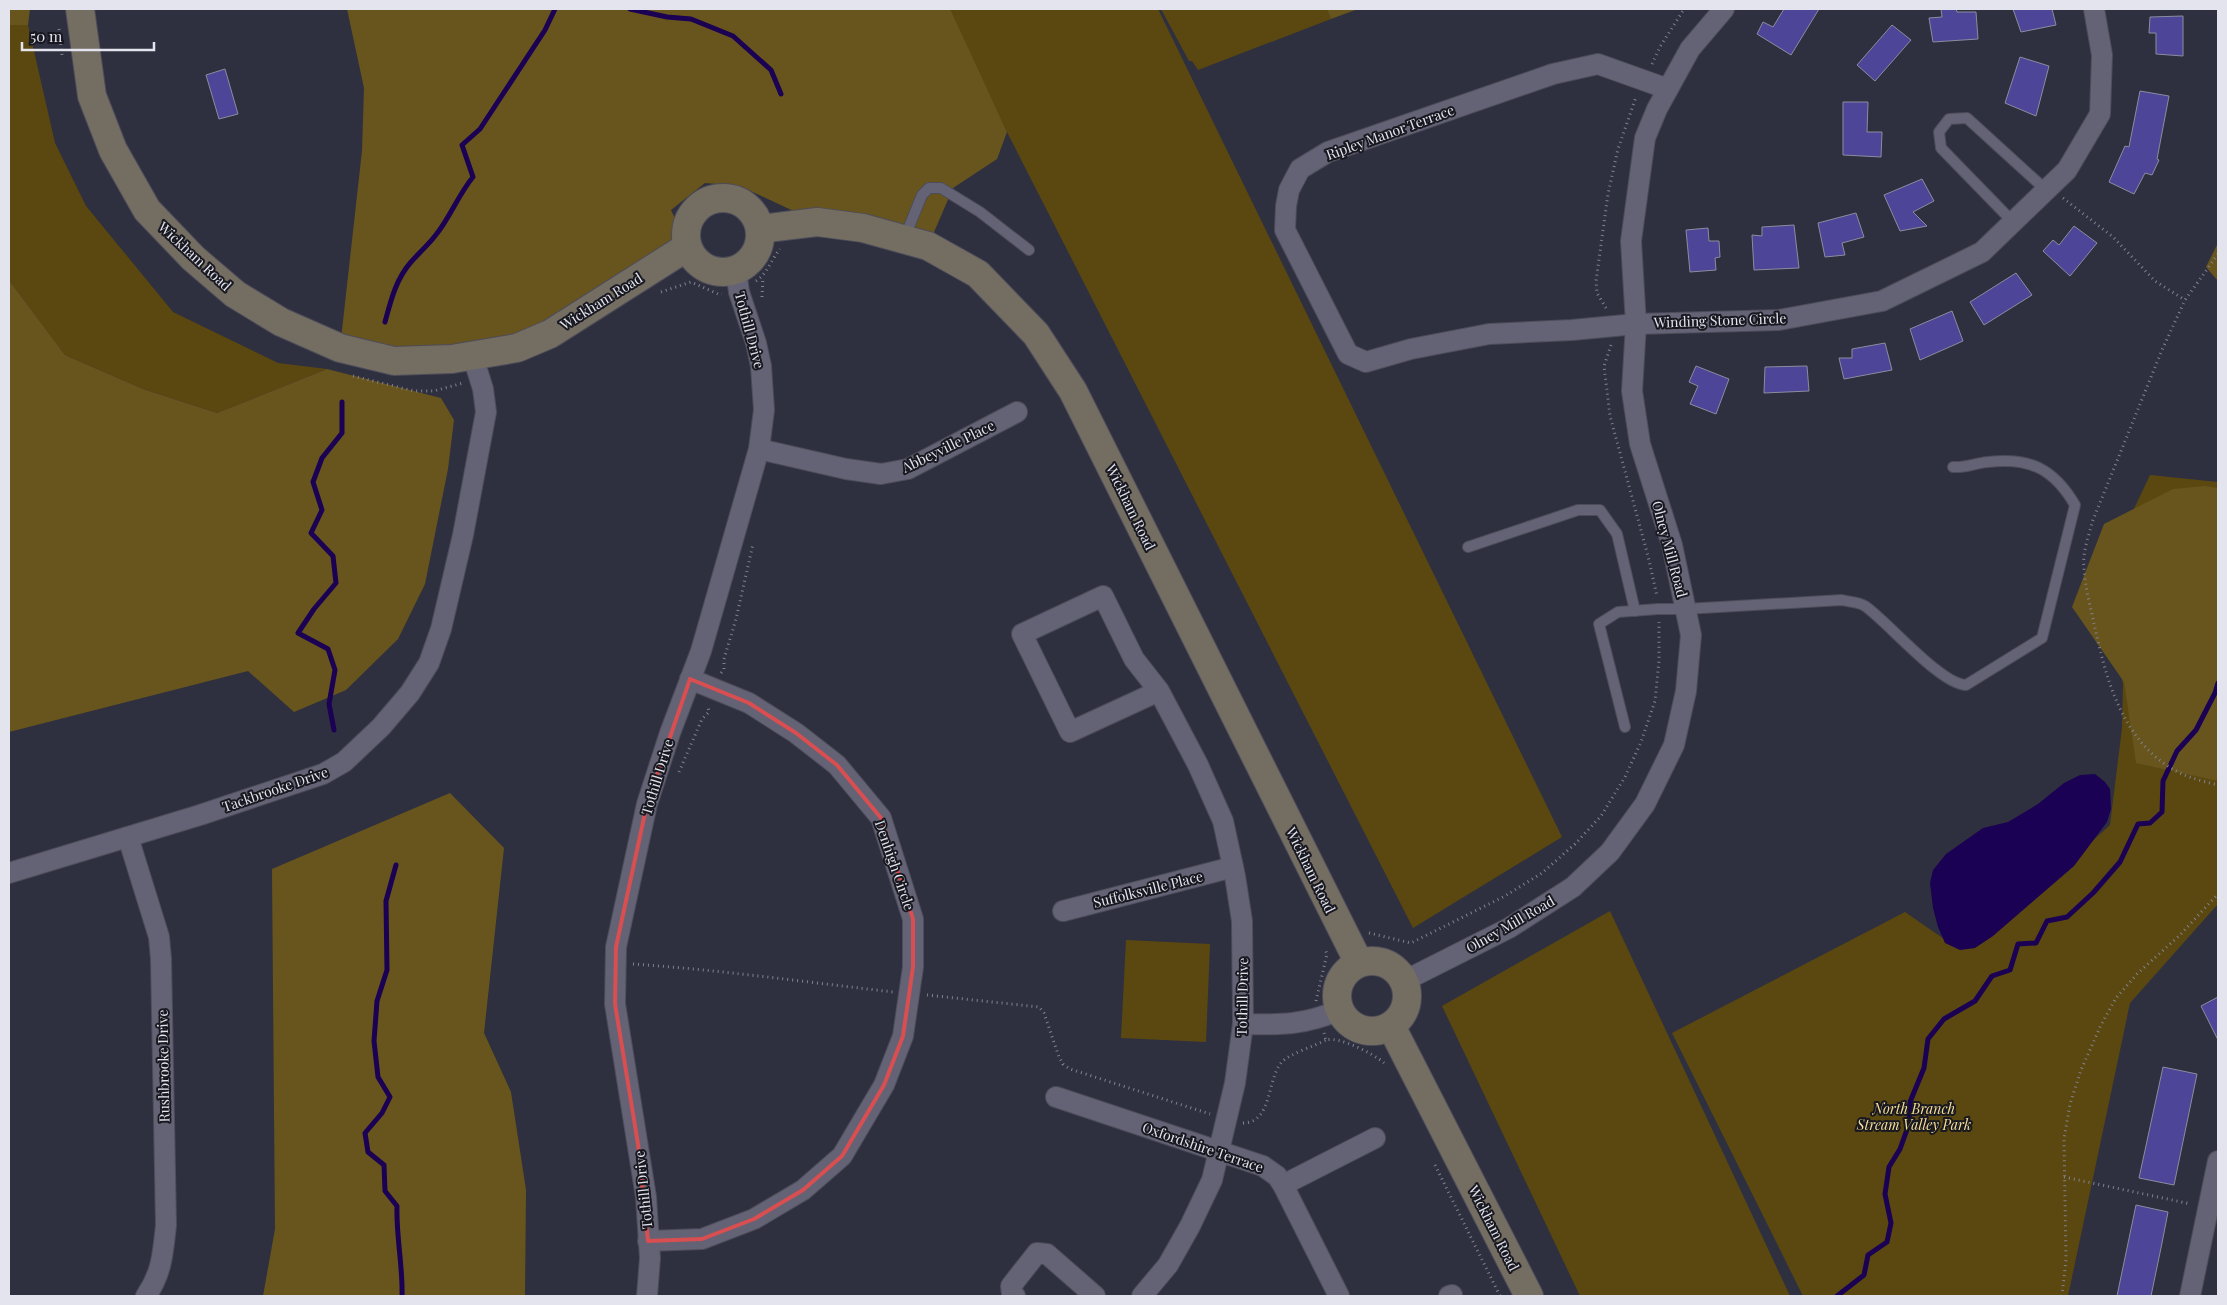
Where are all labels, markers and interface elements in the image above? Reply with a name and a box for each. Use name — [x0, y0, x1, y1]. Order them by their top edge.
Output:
scale bar — [22, 20, 155, 52]
text: 50 m — [30, 26, 63, 46]
street label: Ripley Manor Terrace — [1323, 100, 1457, 164]
street label: Wickham Road — [154, 216, 236, 295]
street label: Wickham Road — [555, 268, 646, 334]
street label: Tothill Drive — [731, 289, 769, 371]
street label: Winding Stone Circle — [1652, 308, 1787, 332]
street label: Abbeyville Place — [898, 415, 998, 477]
street label: Wickham Road — [1102, 460, 1160, 553]
street label: Olney Mill Road — [1648, 499, 1692, 599]
street label: Tothill Drive — [636, 737, 678, 817]
street label: Tackbrooke Drive — [220, 762, 330, 816]
street label: Denhigh Circle — [871, 817, 919, 913]
street label: Wickham Road — [1282, 823, 1340, 916]
street label: Suffolksville Place — [1091, 866, 1205, 912]
street label: Olney Mill Road — [1462, 891, 1558, 957]
street label: Tothill Drive — [1232, 957, 1252, 1037]
street label: Rushbrooke Drive — [153, 1009, 173, 1123]
park label: North Branch Stream Valley Park — [1856, 1099, 1971, 1134]
street label: Oxfordshire Terrace — [1140, 1117, 1266, 1177]
street label: Tothill Drive — [629, 1150, 657, 1230]
street label: Wickham Road — [1464, 1181, 1524, 1274]

